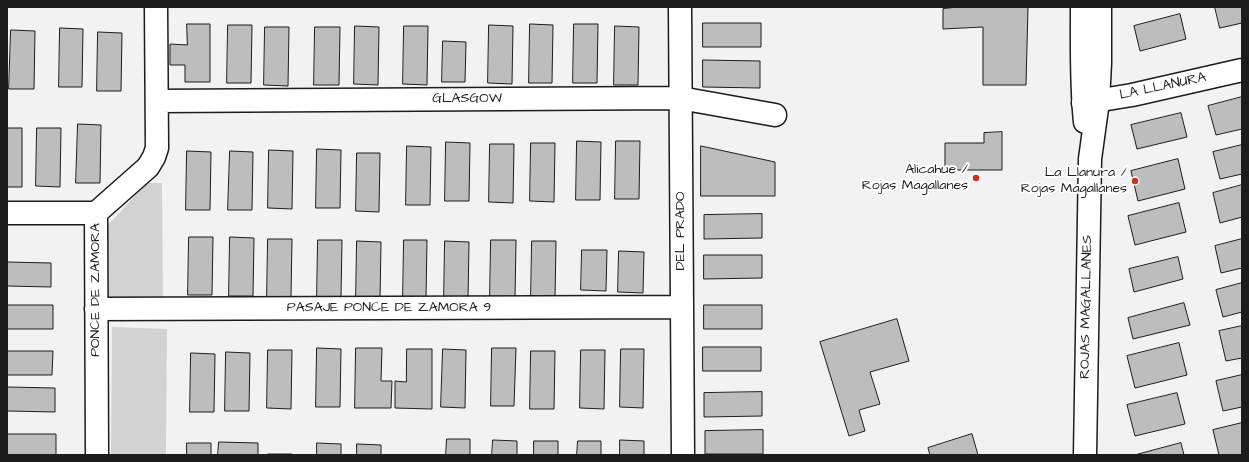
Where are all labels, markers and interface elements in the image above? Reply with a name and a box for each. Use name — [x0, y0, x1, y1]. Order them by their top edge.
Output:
street label: LA LLANURA — [1118, 70, 1208, 104]
street label: GLASGOW — [432, 91, 502, 107]
place label: Alicahue / Rojas Magallanes — [862, 162, 968, 194]
place label: La Llanura / Rojas Magallanes — [1021, 165, 1127, 198]
marker: Alicahue / Rojas Magallanes — [971, 173, 981, 183]
marker: La Llanura / Rojas Magallanes — [1130, 176, 1140, 186]
street label: DEL PRADO — [673, 192, 689, 270]
street label: PONCE DE ZAMORA — [88, 223, 104, 357]
street label: ROJAS MAGALLANES — [1077, 235, 1097, 379]
street label: PASAJE PONCE DE ZAMORA 9 — [287, 300, 491, 316]

